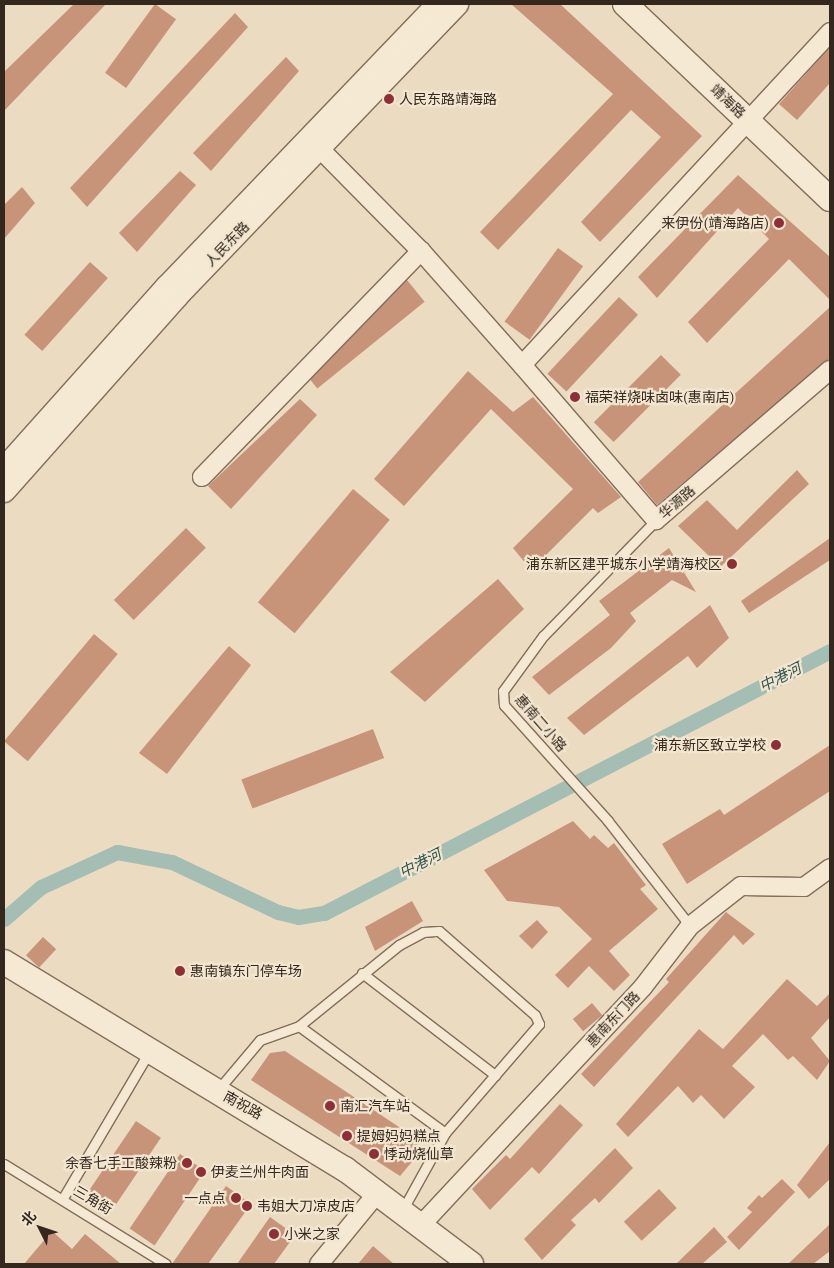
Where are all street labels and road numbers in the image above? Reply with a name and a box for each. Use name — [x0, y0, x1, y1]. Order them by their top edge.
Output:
street label: 靖海路 — [707, 81, 749, 121]
street label: 人民东路 — [202, 218, 252, 270]
street label: 华源路 — [656, 482, 698, 522]
street label: 惠南二小路 — [512, 691, 570, 755]
street label: 惠南东门路 — [583, 988, 643, 1050]
street label: 南祝路 — [221, 1087, 265, 1123]
street label: 三角街 — [71, 1182, 115, 1218]

